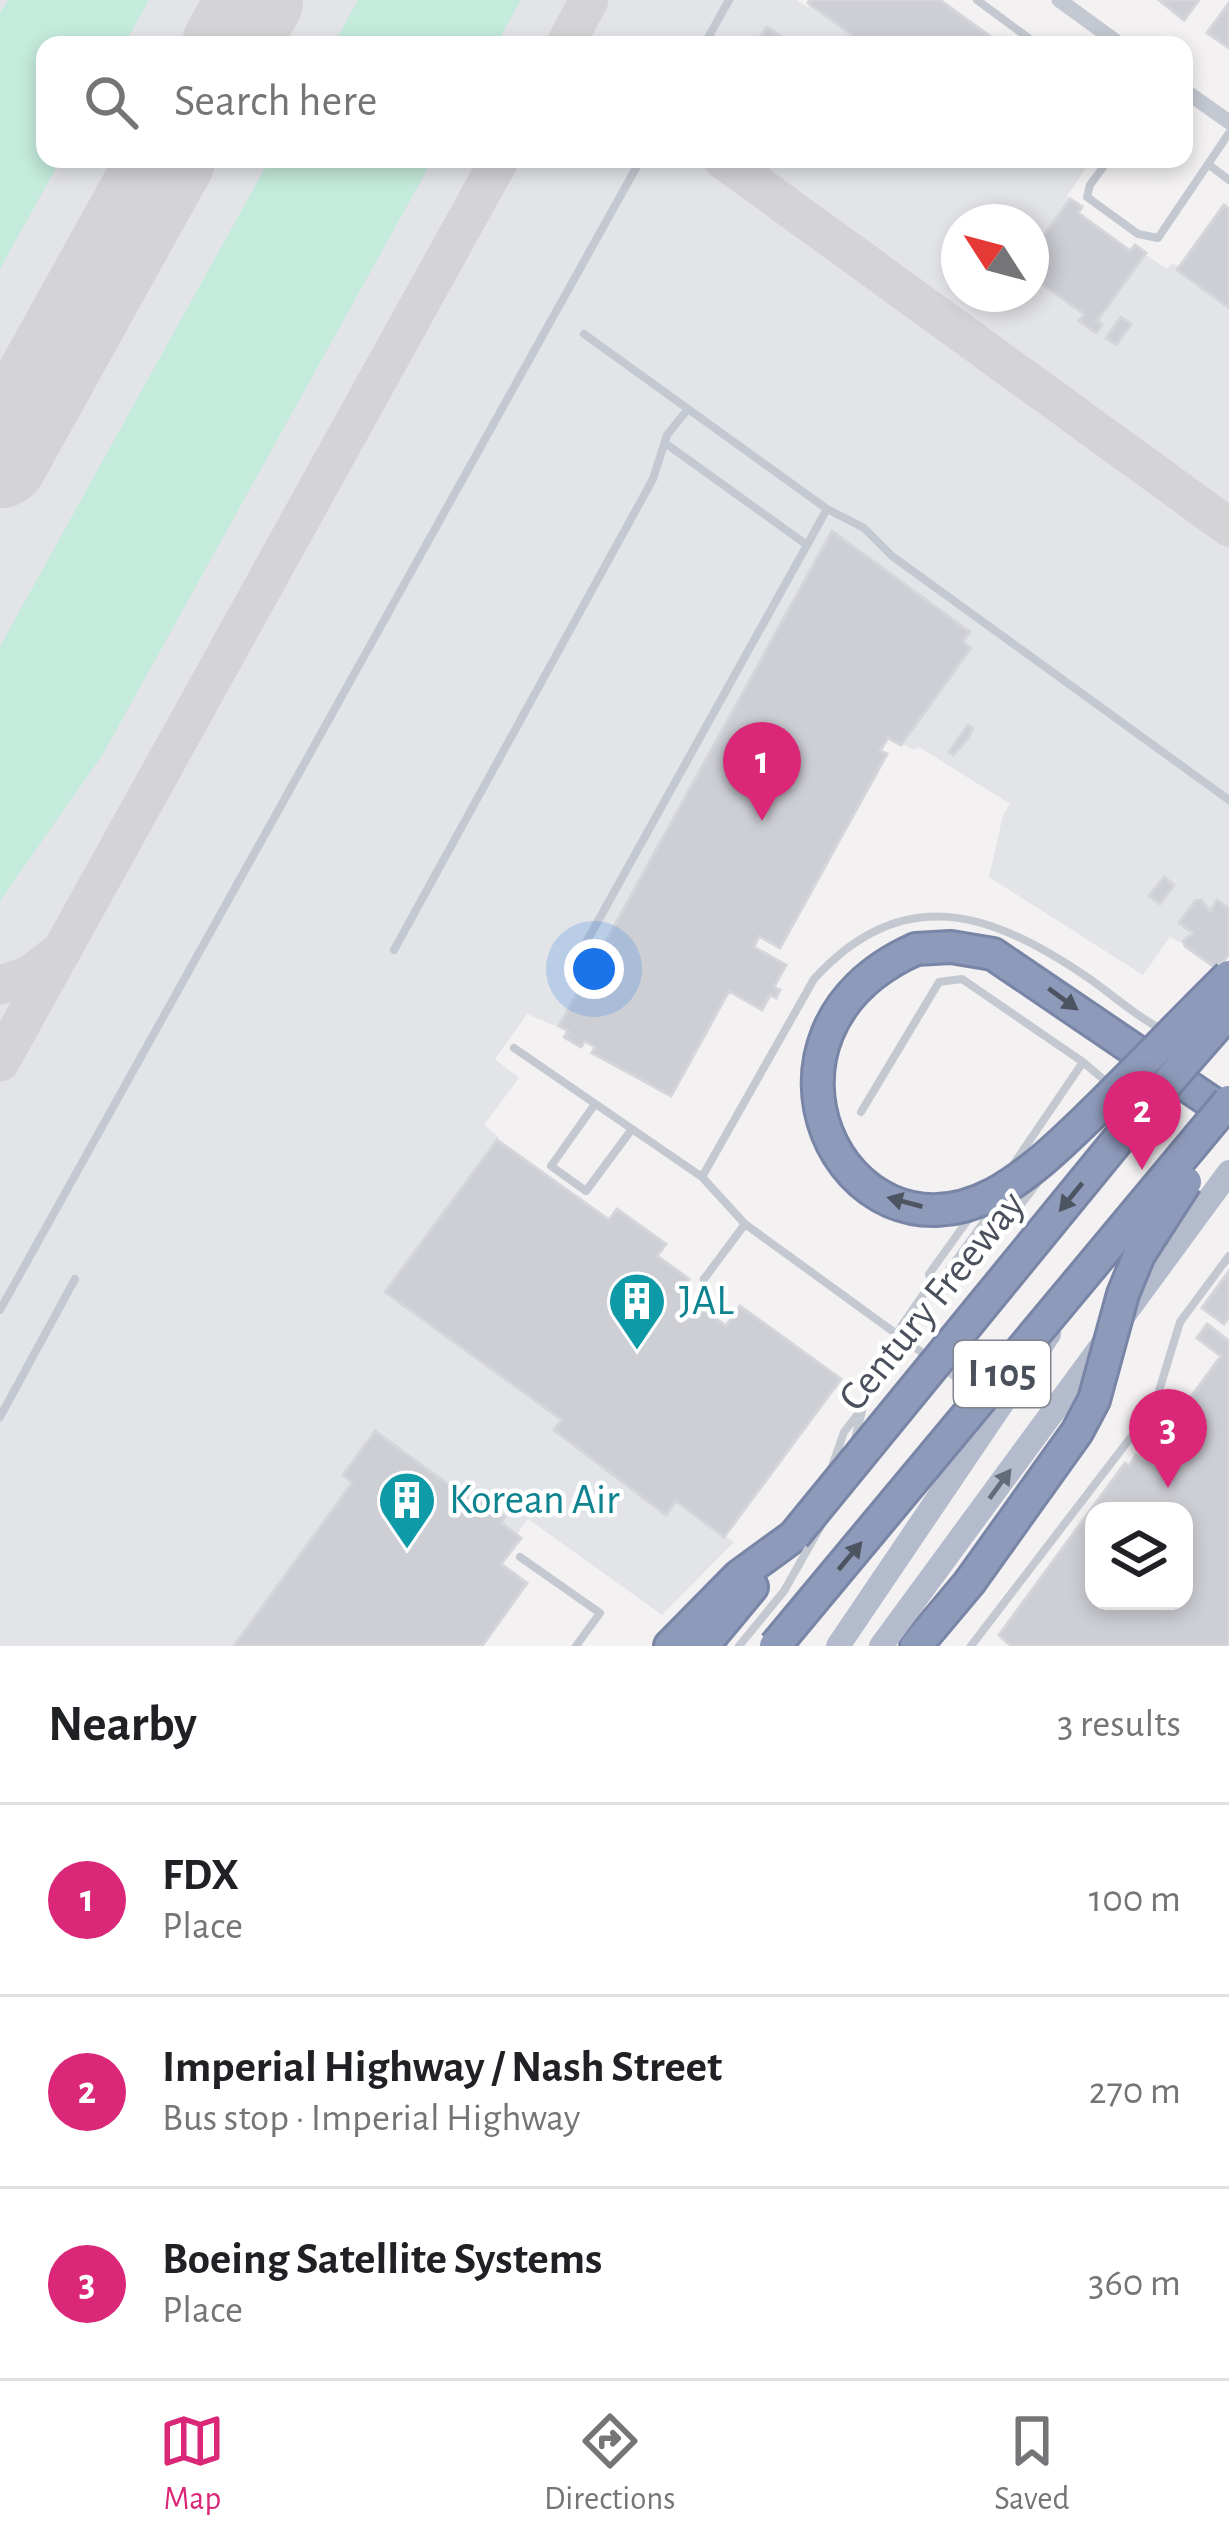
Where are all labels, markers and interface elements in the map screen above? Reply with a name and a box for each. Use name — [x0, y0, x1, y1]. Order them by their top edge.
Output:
search box — [36, 36, 1193, 168]
icon: search — [78, 69, 144, 135]
text: Search here — [174, 79, 377, 124]
north arrow — [941, 204, 1049, 312]
pin: 1 — [723, 722, 801, 821]
your location — [564, 939, 624, 999]
one-way arrow — [1046, 987, 1079, 1010]
pin: 2 — [1103, 1071, 1181, 1170]
one-way arrow — [1059, 1182, 1085, 1212]
street label: Century Freeway — [831, 1183, 1033, 1419]
one-way arrow — [886, 1191, 923, 1210]
building icon: JAL — [606, 1270, 668, 1352]
place label: JAL — [679, 1280, 734, 1322]
road number: I 105 — [954, 1341, 1050, 1407]
pin: 3 — [1129, 1389, 1207, 1488]
one-way arrow — [988, 1468, 1012, 1500]
building icon: Korean Air — [376, 1469, 438, 1551]
place label: Korean Air — [449, 1479, 620, 1521]
map controls — [1085, 1502, 1193, 1610]
button: layers — [1085, 1502, 1193, 1610]
one-way arrow — [837, 1541, 863, 1571]
text: Nearby — [48, 1699, 197, 1750]
text: 3 results — [1057, 1705, 1181, 1744]
text: FDX — [162, 1853, 239, 1898]
text: 1 — [80, 1880, 94, 1919]
text: 100 m — [1089, 1880, 1181, 1919]
text: Place — [162, 1907, 243, 1946]
text: Imperial Highway / Nash Street — [162, 2045, 722, 2090]
text: 2 — [78, 2072, 96, 2111]
text: 270 m — [1089, 2072, 1181, 2111]
text: Bus stop · Imperial Highway — [162, 2099, 581, 2138]
text: Boeing Satellite Systems — [162, 2237, 602, 2282]
text: 3 — [79, 2264, 95, 2303]
text: 360 m — [1088, 2264, 1181, 2303]
text: Place — [162, 2291, 243, 2330]
tab: Map — [159, 2408, 225, 2520]
tab: Directions — [544, 2408, 675, 2520]
tab: Saved — [994, 2408, 1070, 2520]

